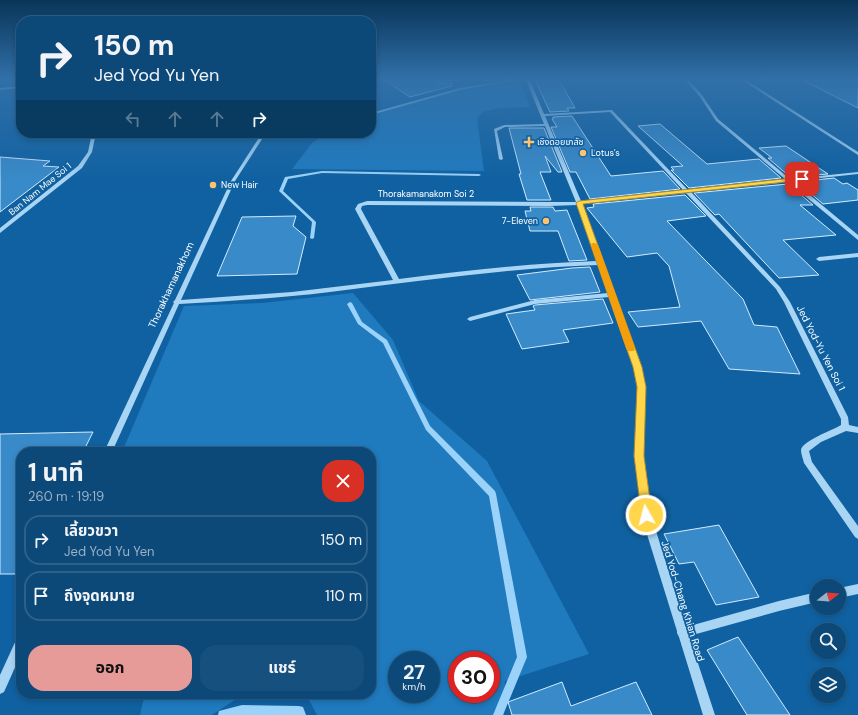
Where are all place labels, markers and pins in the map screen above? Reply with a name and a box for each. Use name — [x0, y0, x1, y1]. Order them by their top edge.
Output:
place label: เชิงดอยเภสัช — [537, 136, 584, 148]
marker: เชิงดอยเภสัช — [524, 137, 534, 147]
place label: Lotus's — [591, 147, 620, 159]
marker: Lotus's — [578, 148, 588, 158]
pin — [785, 162, 819, 196]
place label: New Hair — [221, 179, 259, 191]
marker: New Hair — [208, 180, 218, 190]
place label: 7-Eleven — [502, 215, 538, 227]
marker: 7-Eleven — [541, 216, 551, 226]

